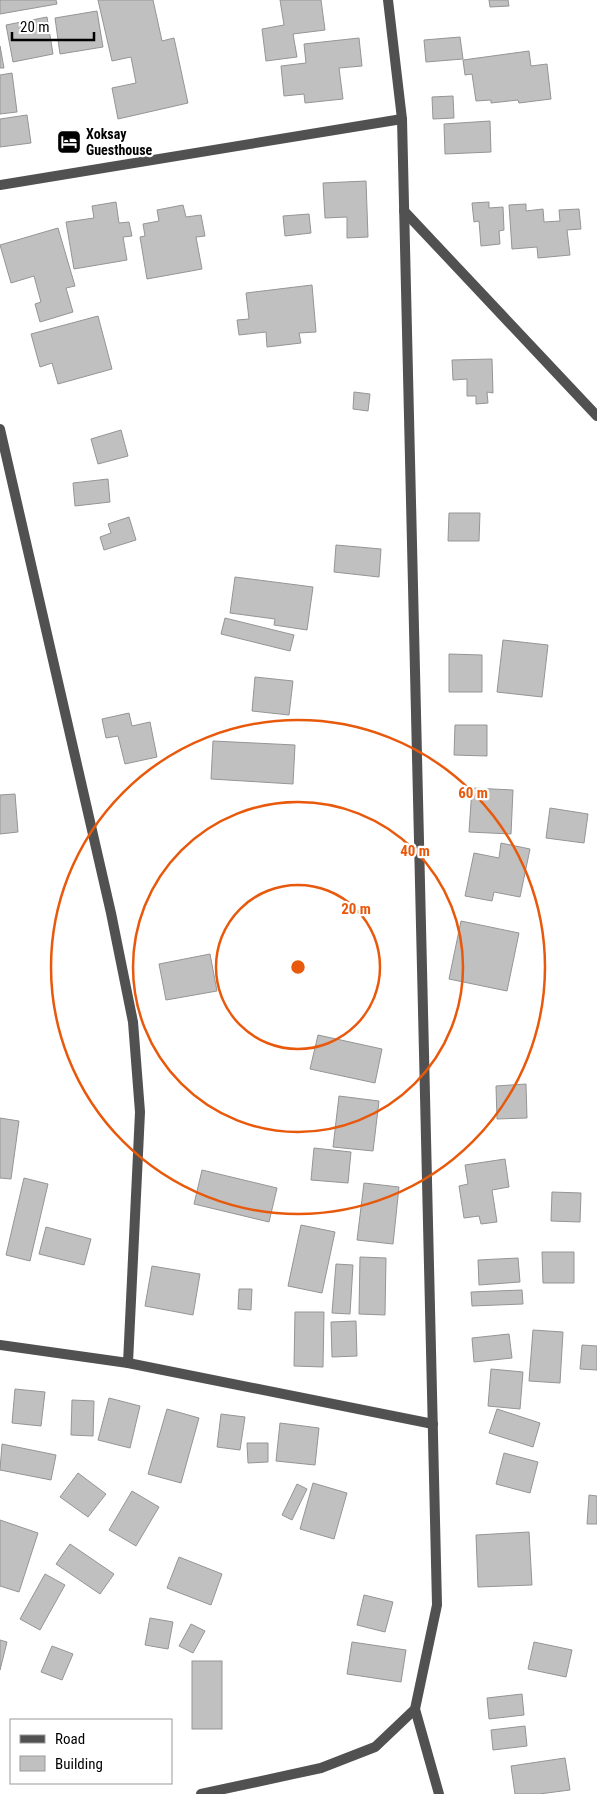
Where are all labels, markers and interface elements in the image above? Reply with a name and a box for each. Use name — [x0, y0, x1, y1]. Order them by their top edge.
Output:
scale bar — [12, 10, 95, 42]
text: 20 m — [20, 18, 50, 36]
place label: Xoksay Guesthouse — [86, 126, 153, 158]
hotel icon: Xoksay Guesthouse — [56, 129, 82, 155]
text: 60 m — [458, 784, 488, 802]
text: 40 m — [400, 842, 430, 860]
text: 20 m — [341, 900, 371, 918]
centre of rings — [289, 958, 307, 976]
legend — [10, 1719, 172, 1784]
text: Road — [55, 1730, 85, 1748]
text: Building — [55, 1755, 103, 1773]

